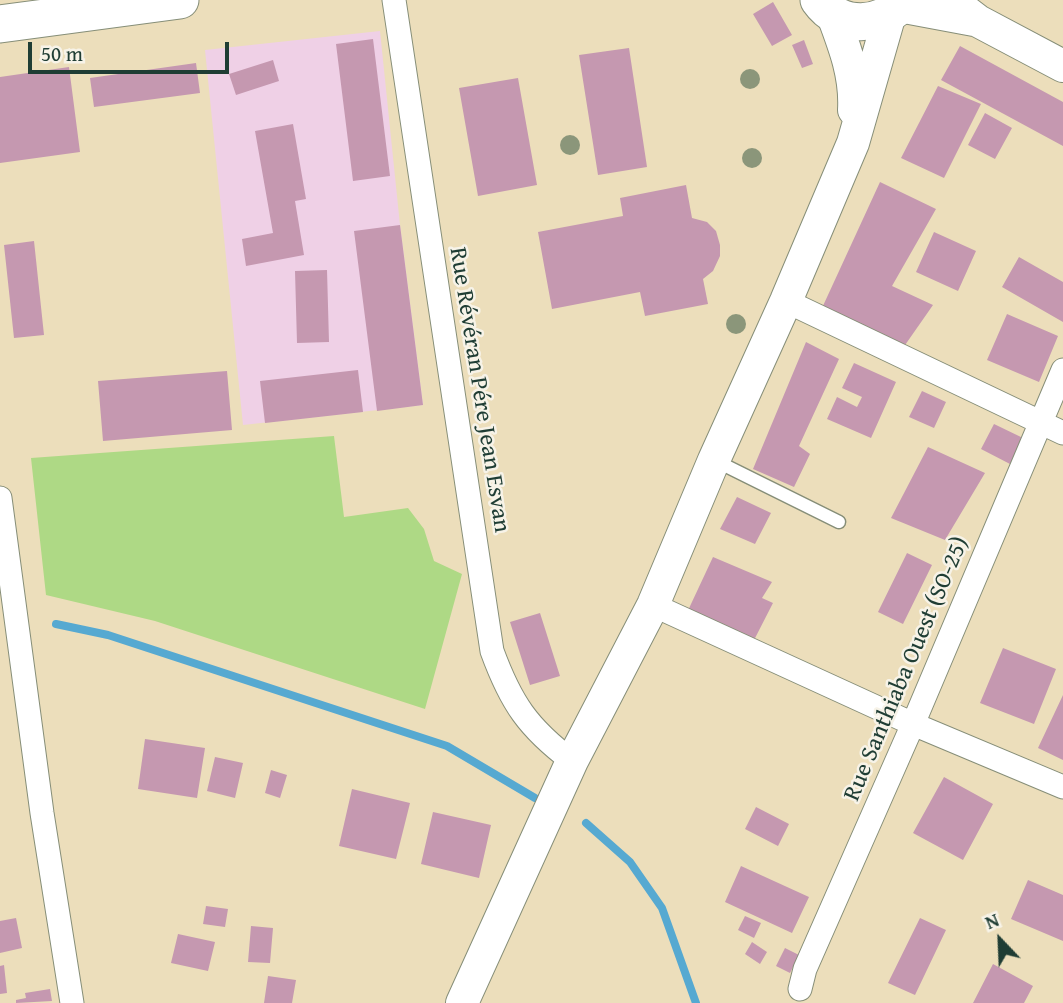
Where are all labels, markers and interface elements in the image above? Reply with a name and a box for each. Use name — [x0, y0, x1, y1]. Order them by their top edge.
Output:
scale bar — [32, 28, 233, 72]
text: 50 m — [41, 38, 83, 69]
street label: Rue Révéran Pére Jean Esvan — [442, 245, 516, 535]
street label: Rue Santhiaba Ouest (SO-25) — [838, 533, 976, 805]
north arrow — [965, 905, 1035, 975]
text: N — [980, 905, 1003, 936]

